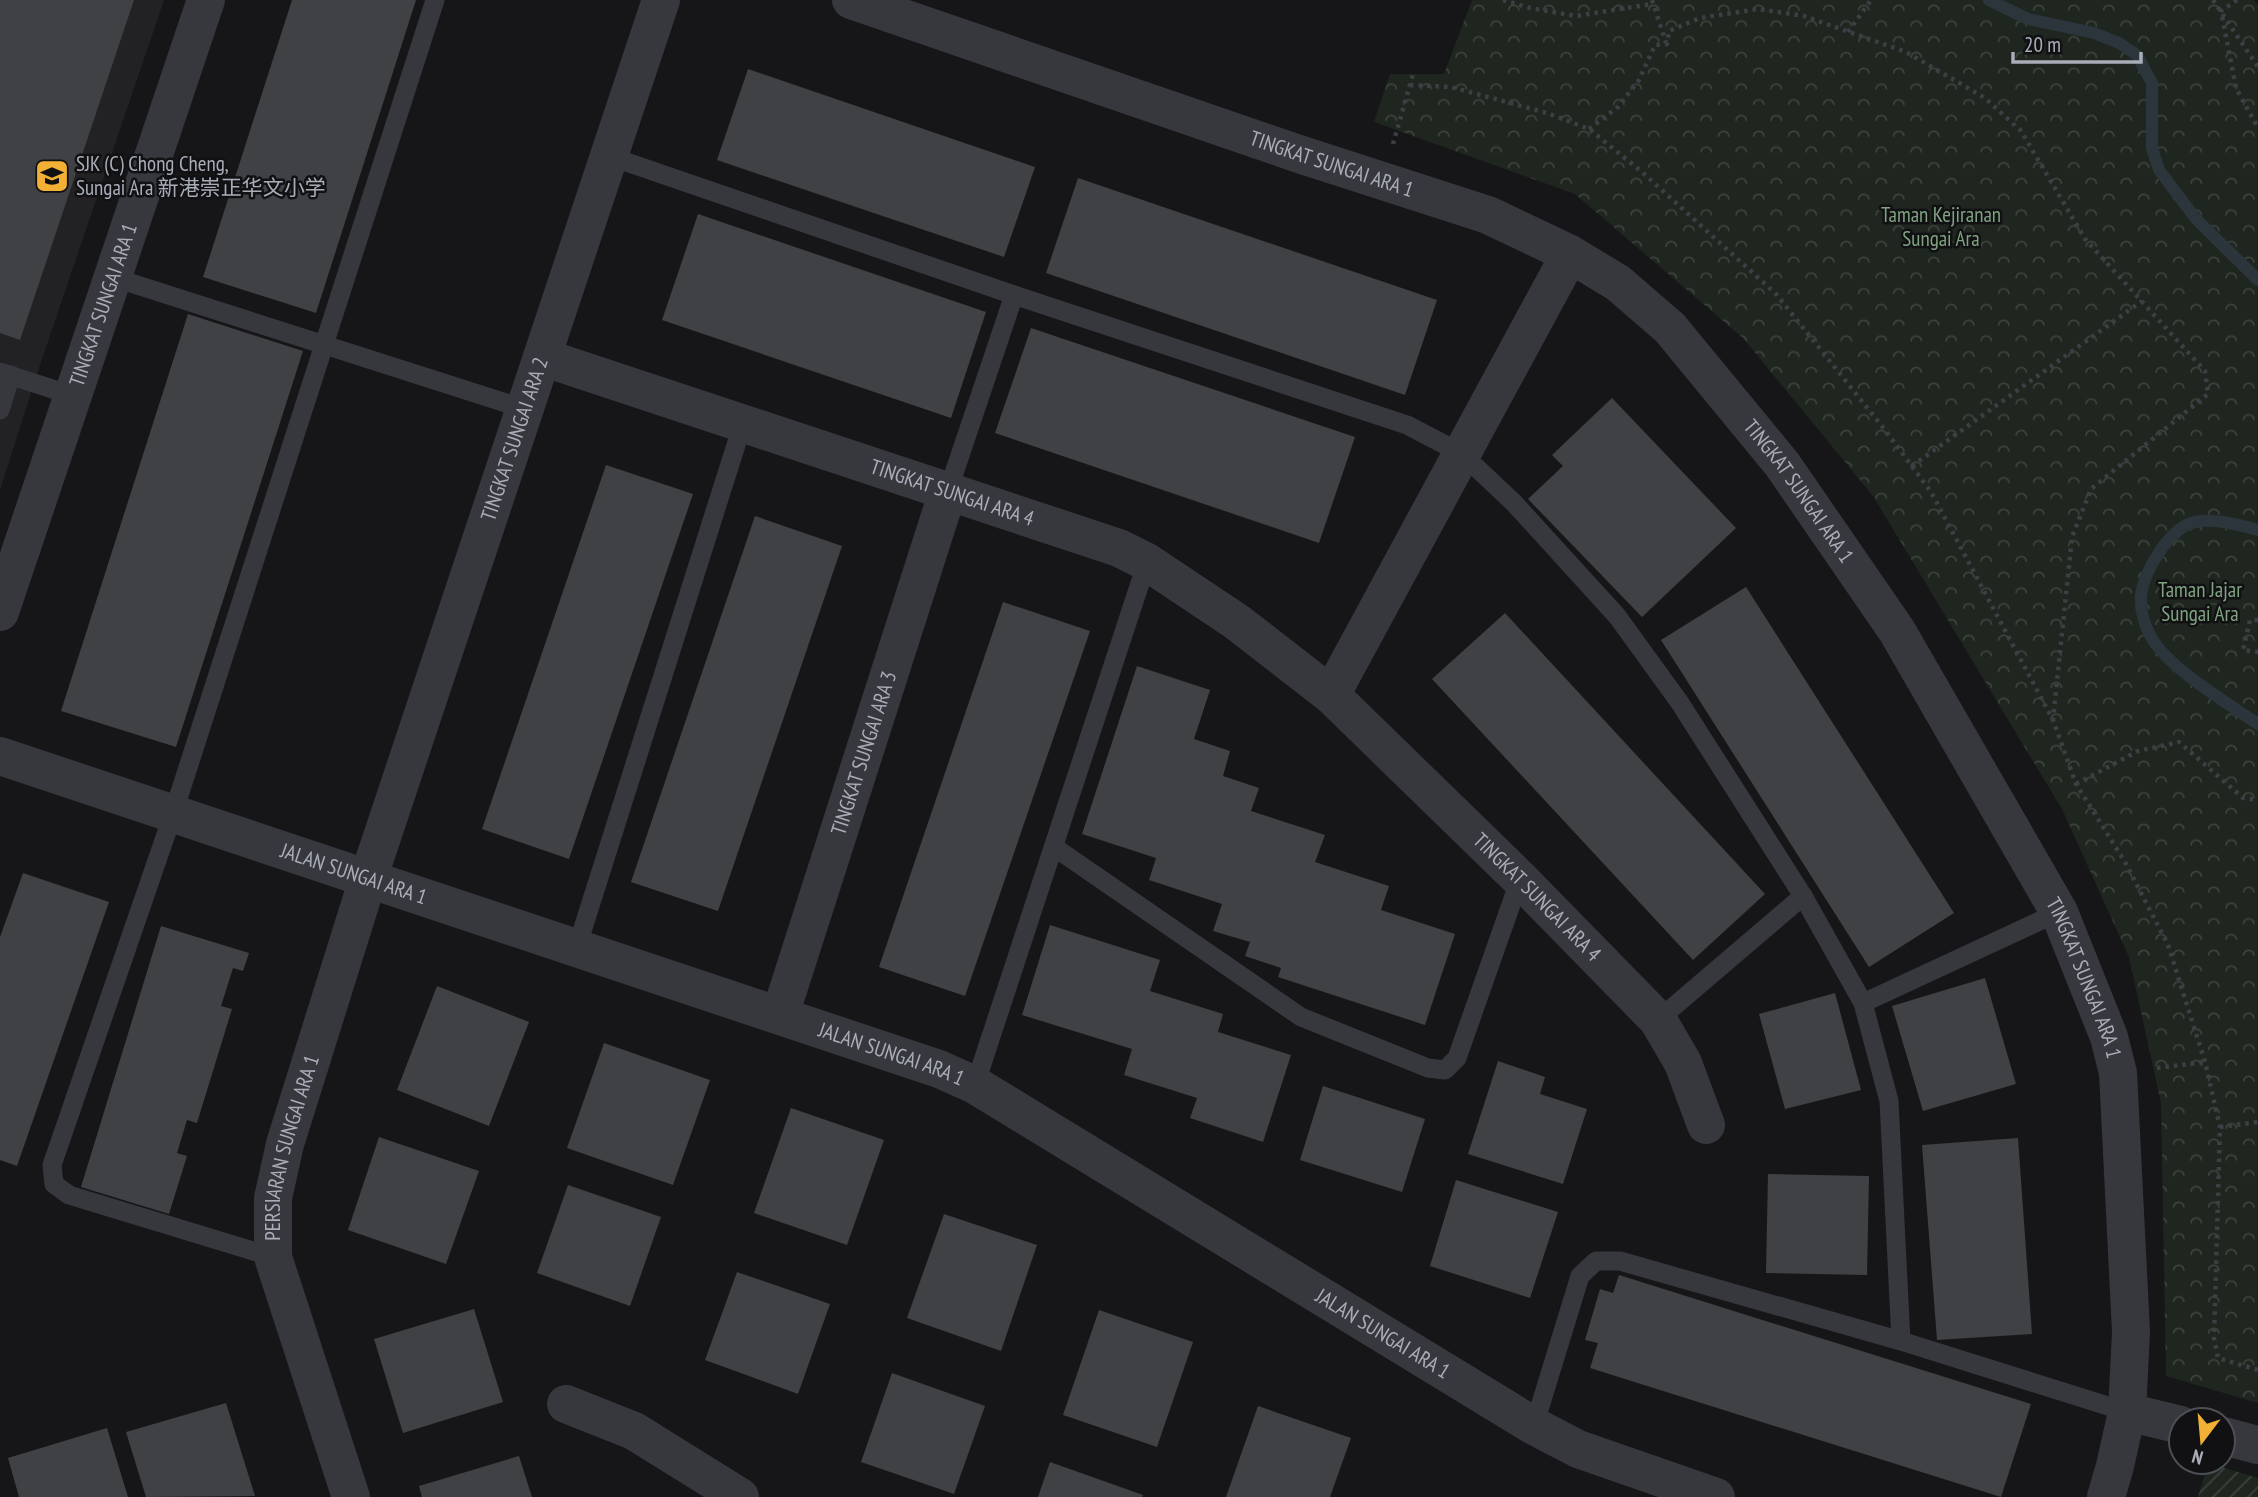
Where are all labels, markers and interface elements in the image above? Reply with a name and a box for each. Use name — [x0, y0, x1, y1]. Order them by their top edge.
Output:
scale bar — [2013, 21, 2141, 65]
text: 20 m — [2024, 31, 2061, 58]
street label: TINGKAT SUNGAI ARA 1 — [1246, 124, 1417, 203]
place label: SJK (C) Chong Cheng, Sungai Ara 新港崇正华文小学 — [76, 150, 326, 201]
school or university icon: SJK (C) Chong Cheng, Sungai Ara 新港崇正华文小学 — [33, 157, 71, 195]
park label: Taman Kejiranan Sungai Ara — [1881, 201, 2001, 252]
street label: TINGKAT SUNGAI ARA 1 — [63, 220, 143, 390]
street label: TINGKAT SUNGAI ARA 2 — [474, 354, 554, 524]
street label: TINGKAT SUNGAI ARA 1 — [1738, 414, 1860, 568]
street label: TINGKAT SUNGAI ARA 4 — [867, 453, 1038, 532]
park label: Taman Jajar Sungai Ara — [2158, 576, 2242, 627]
street label: TINGKAT SUNGAI ARA 3 — [825, 668, 902, 838]
street label: TINGKAT SUNGAI ARA 4 — [1468, 827, 1608, 967]
street label: JALAN SUNGAI ARA 1 — [276, 836, 431, 910]
street label: TINGKAT SUNGAI ARA 1 — [2040, 892, 2128, 1061]
street label: JALAN SUNGAI ARA 1 — [814, 1016, 969, 1092]
street label: PERSIARAN SUNGAI ARA 1 — [259, 1051, 325, 1241]
street label: JALAN SUNGAI ARA 1 — [1310, 1282, 1455, 1385]
north arrow — [2167, 1406, 2237, 1476]
text: N — [2189, 1444, 2206, 1470]

